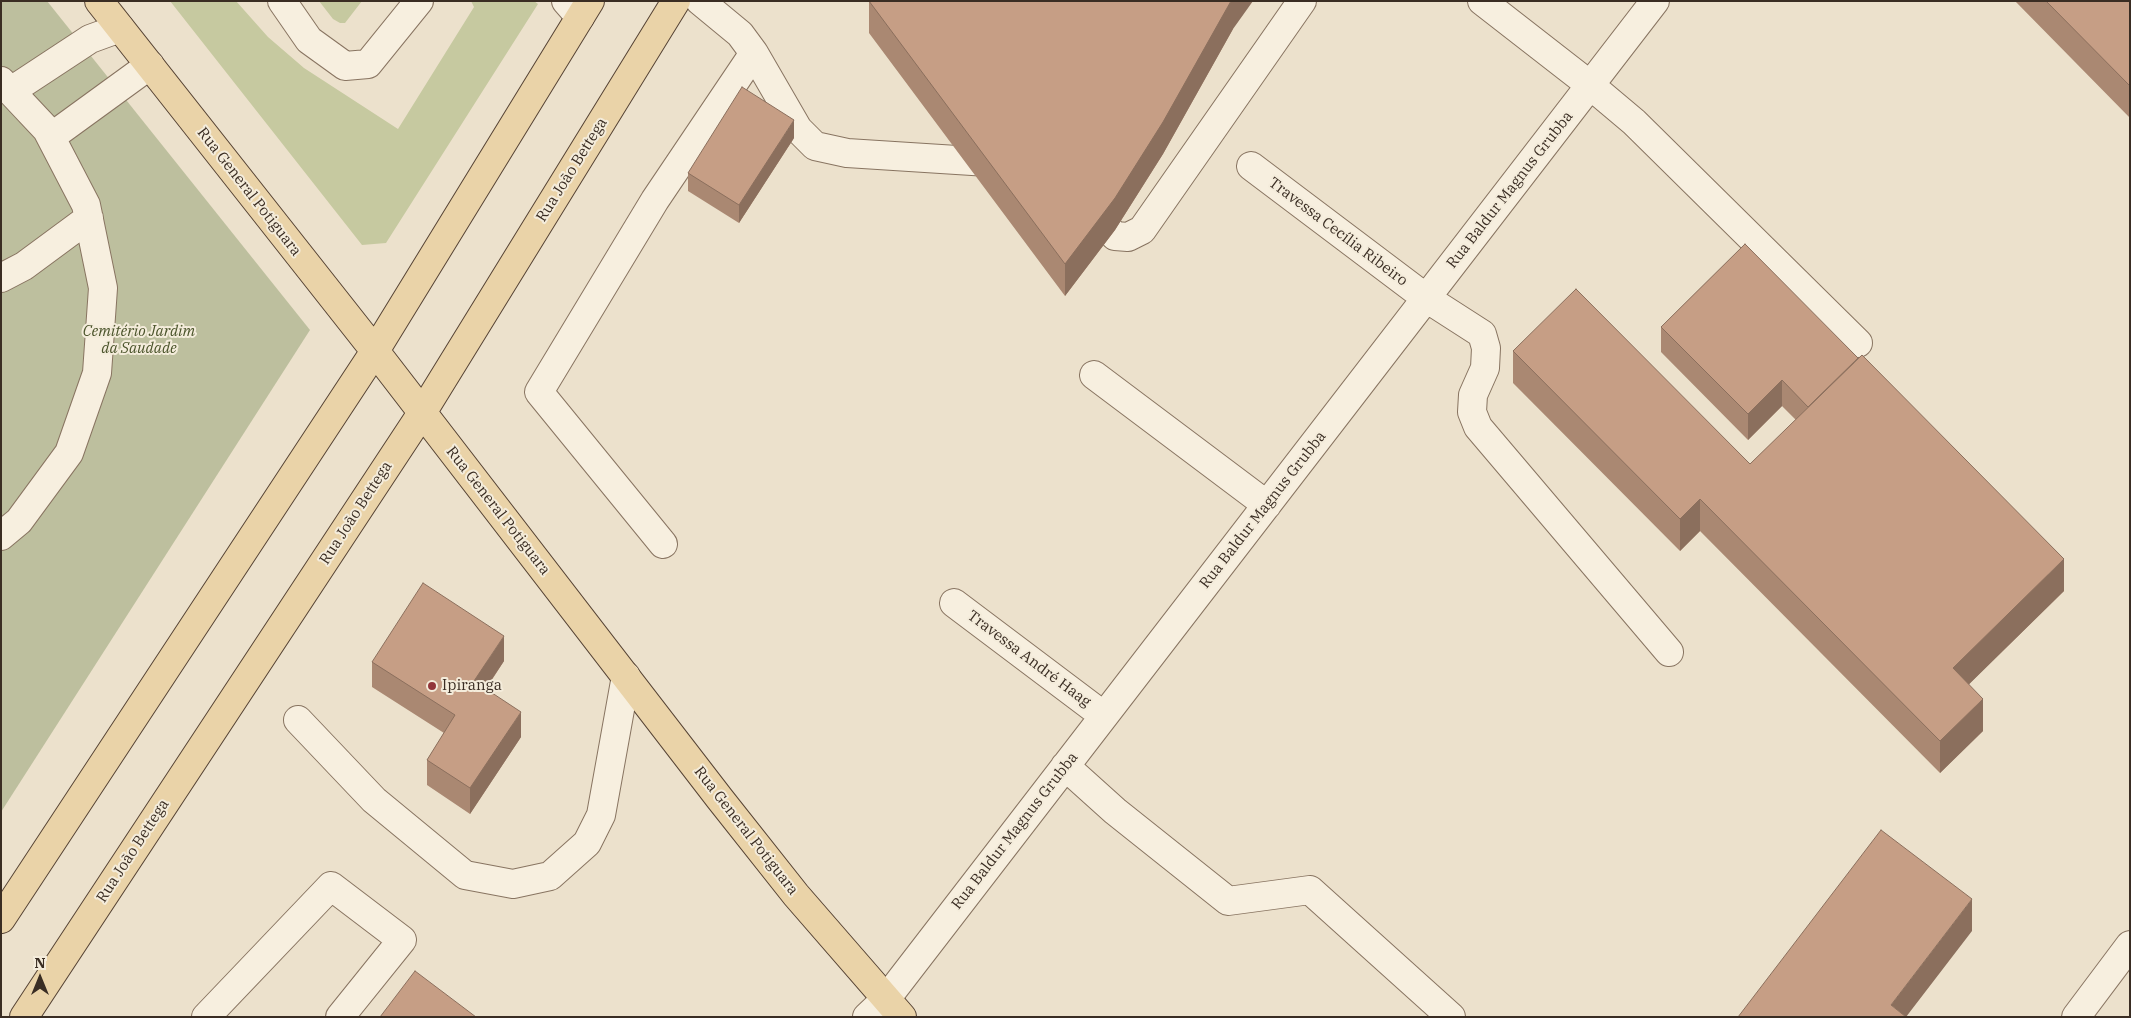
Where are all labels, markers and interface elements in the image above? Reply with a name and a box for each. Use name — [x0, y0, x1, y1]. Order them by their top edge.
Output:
street label: Rua Baldur Magnus Grubba — [1443, 108, 1577, 272]
street label: Rua João Bettega — [533, 115, 611, 225]
street label: Rua General Potiguara — [193, 124, 305, 260]
street label: Travessa Cecília Ribeiro — [1265, 174, 1411, 290]
park label: Cemitério Jardim da Saudade — [83, 323, 195, 358]
street label: Rua Baldur Magnus Grubba — [1196, 428, 1330, 592]
street label: Rua General Potiguara — [442, 443, 554, 579]
street label: Rua João Bettega — [316, 458, 396, 568]
street label: Travessa André Haag — [964, 607, 1094, 711]
place label: Ipiranga — [442, 677, 502, 695]
marker: Ipiranga — [426, 680, 438, 692]
street label: Rua Baldur Magnus Grubba — [948, 749, 1082, 913]
street label: Rua General Potiguara — [690, 763, 802, 899]
street label: Rua João Bettega — [93, 796, 173, 906]
north arrow — [15, 953, 65, 1003]
text: N — [34, 954, 46, 972]

